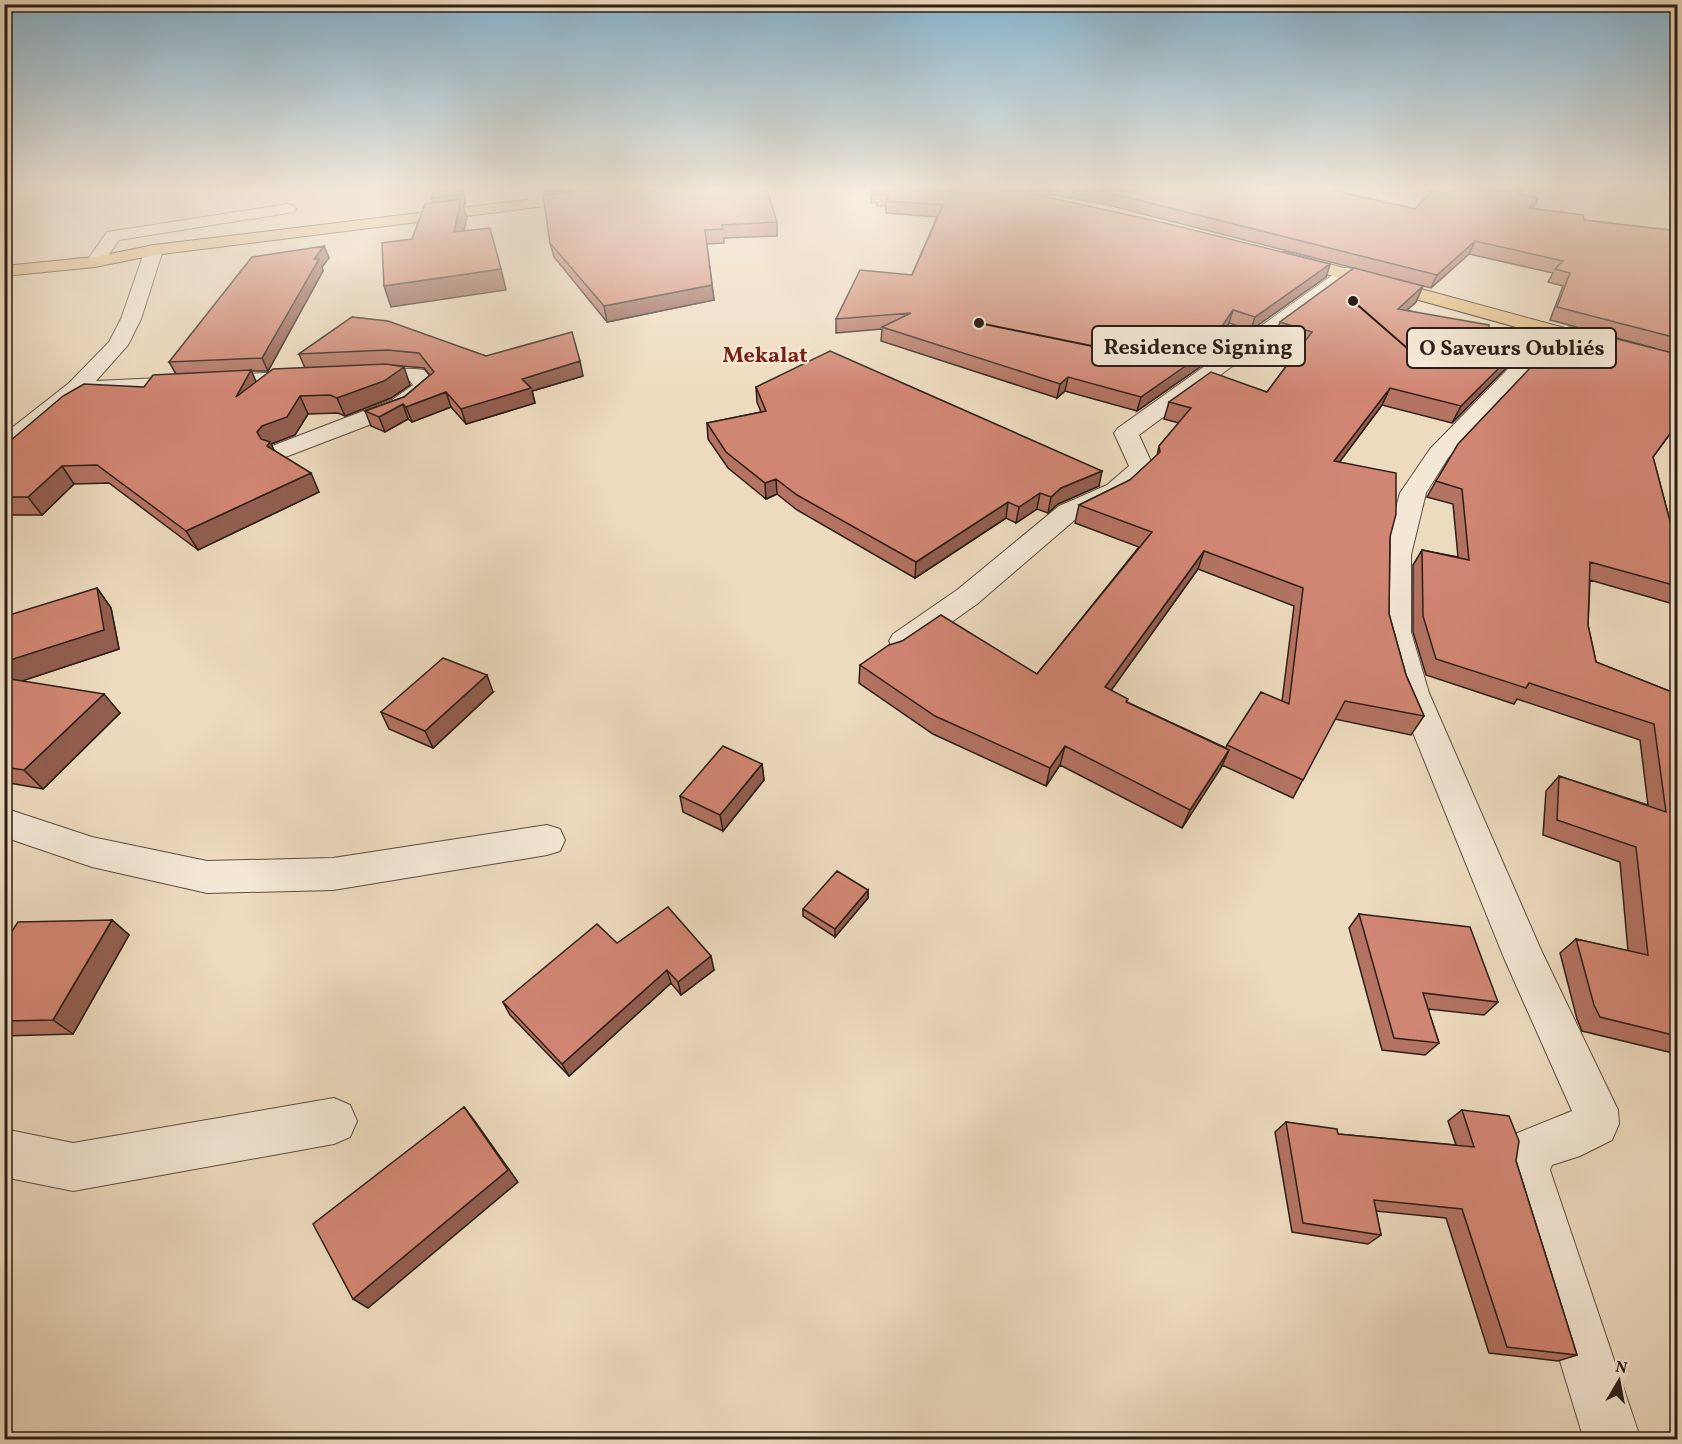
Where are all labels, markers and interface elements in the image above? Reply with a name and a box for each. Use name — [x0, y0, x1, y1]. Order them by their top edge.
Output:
callout: Residence Signing — [1092, 326, 1305, 366]
callout: O Saveurs Oubliés — [1407, 328, 1616, 368]
text: Residence Signing — [1103, 333, 1293, 364]
text: O Saveurs Oubliés — [1419, 334, 1605, 365]
district label: Mekalat — [723, 341, 807, 372]
north arrow — [1589, 1351, 1649, 1411]
text: N — [1614, 1356, 1629, 1380]

